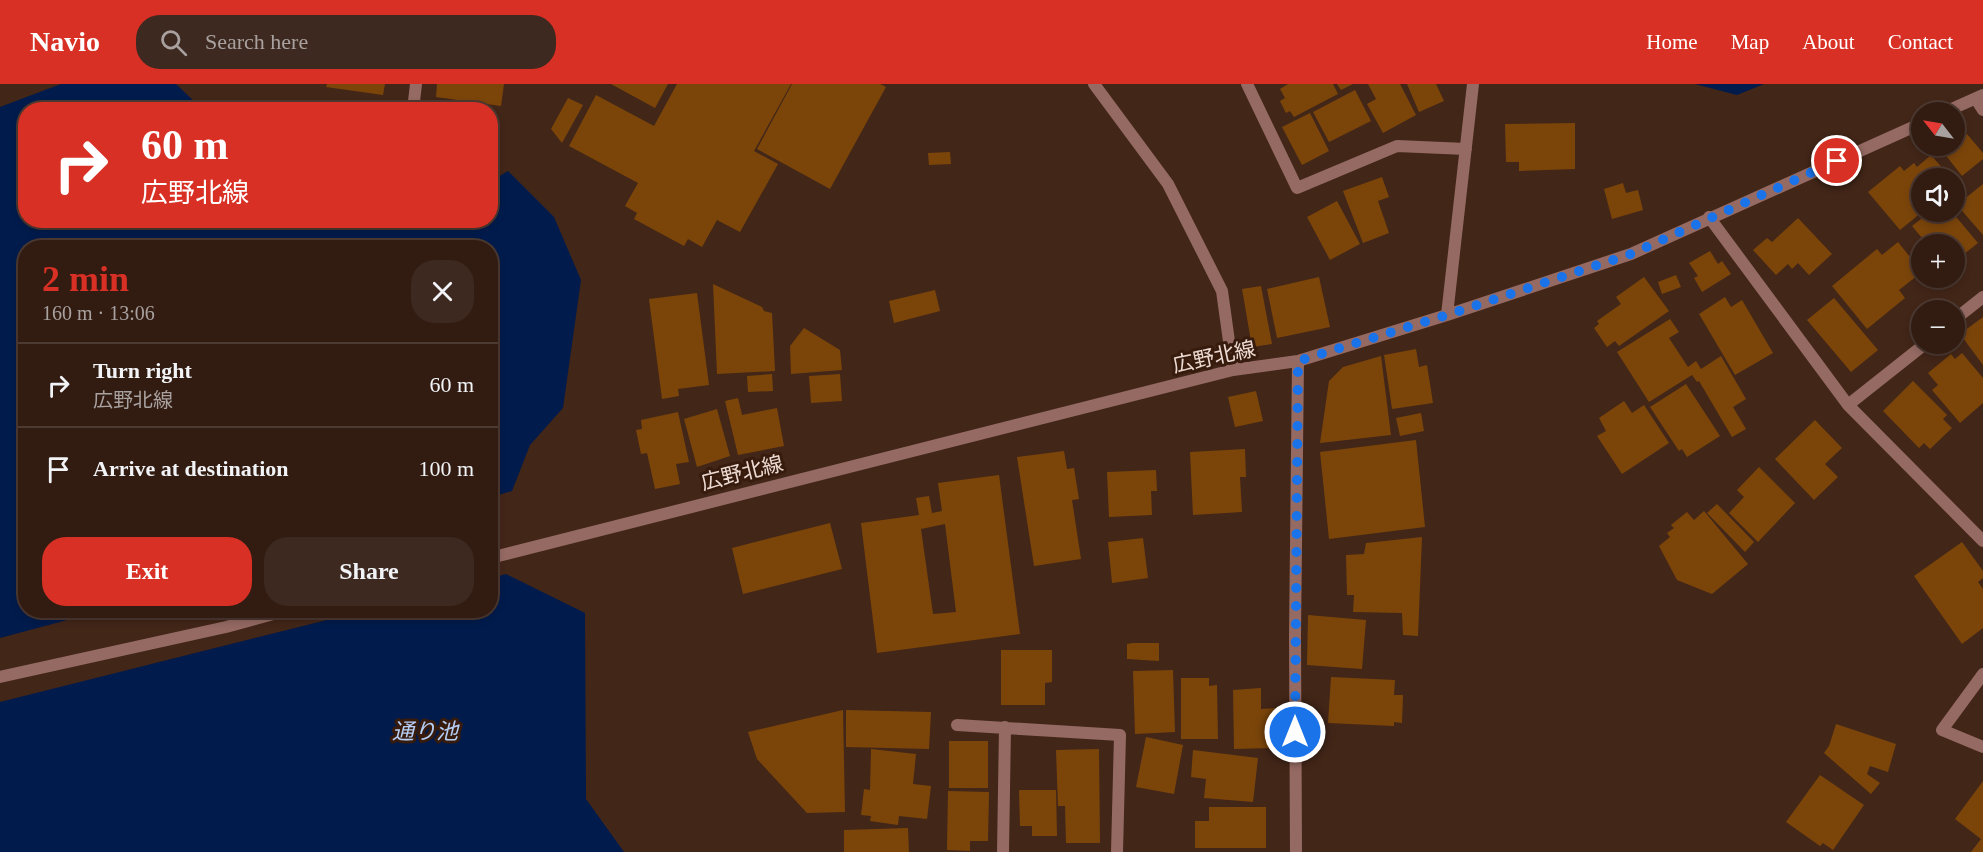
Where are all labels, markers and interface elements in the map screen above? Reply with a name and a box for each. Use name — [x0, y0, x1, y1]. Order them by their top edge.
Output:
search box — [136, 15, 556, 69]
text: Navio — [30, 26, 100, 57]
icon: search — [157, 26, 190, 59]
text: Search here — [205, 29, 308, 54]
text: Home — [1646, 30, 1698, 54]
text: Map — [1731, 30, 1769, 54]
text: About — [1802, 30, 1855, 54]
text: Contact — [1888, 30, 1953, 54]
north arrow — [1911, 102, 1965, 156]
map controls — [1911, 102, 1965, 354]
text: 60 m — [141, 122, 229, 168]
icon: right — [42, 126, 120, 204]
pin — [1811, 135, 1862, 186]
icon: arrive — [1820, 144, 1853, 177]
button: sound — [1911, 168, 1965, 222]
text: 広野北線 — [141, 178, 249, 208]
button: + — [1911, 234, 1965, 288]
text: 2 min — [42, 259, 129, 299]
button: close — [411, 260, 474, 323]
button: − — [1911, 300, 1965, 354]
text: 160 m · 13:06 — [42, 302, 155, 324]
street label: 広野北線 — [1170, 337, 1258, 377]
text: Turn right — [93, 358, 192, 383]
icon: right — [42, 369, 75, 402]
text: 60 m — [429, 372, 474, 397]
text: 広野北線 — [93, 389, 173, 411]
street label: 広野北線 — [698, 451, 786, 495]
icon: arrive — [42, 453, 75, 486]
text: Arrive at destination — [93, 456, 289, 481]
text: 100 m — [418, 456, 474, 481]
button: Exit — [42, 537, 252, 606]
button: Share — [264, 537, 474, 606]
position arrow — [1263, 700, 1327, 764]
water label: 通り池 — [392, 719, 460, 744]

